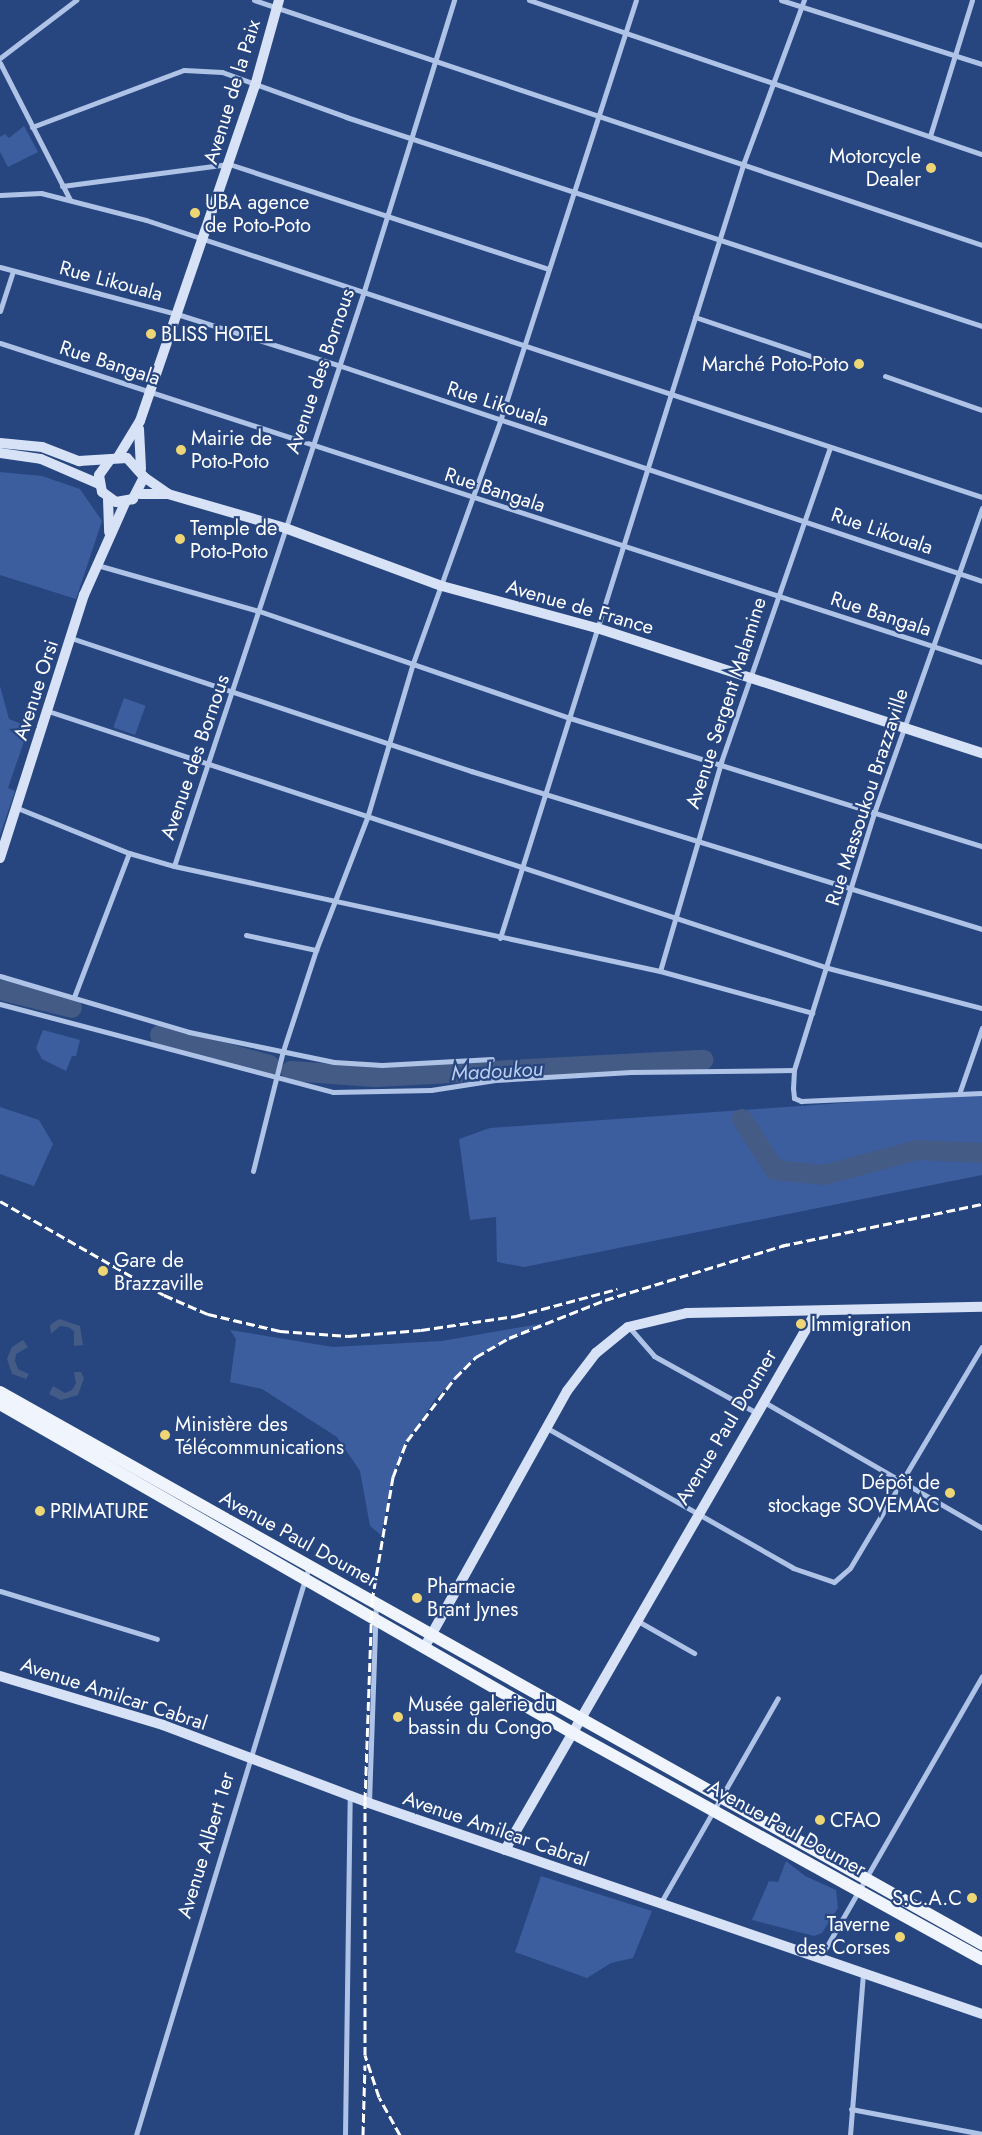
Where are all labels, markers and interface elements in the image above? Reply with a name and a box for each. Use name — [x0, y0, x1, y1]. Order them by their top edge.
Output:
street label: Avenue de la Paix — [199, 17, 265, 167]
place label: Motorcycle Dealer — [829, 144, 921, 191]
marker: Motorcycle Dealer — [925, 162, 937, 174]
place label: UBA agence de Poto-Poto — [205, 190, 311, 237]
marker: UBA agence de Poto-Poto — [189, 207, 201, 219]
street label: Rue Likouala — [57, 256, 165, 306]
street label: Avenue des Bornous — [280, 285, 360, 457]
place label: BLISS HOTEL — [161, 322, 273, 346]
marker: BLISS HOTEL — [145, 328, 157, 340]
street label: Rue Bangala — [57, 335, 163, 391]
place label: Marché Poto-Poto — [702, 352, 849, 376]
marker: Marché Poto-Poto — [853, 358, 865, 370]
street label: Rue Likouala — [444, 376, 552, 432]
place label: Mairie de Poto-Poto — [191, 426, 272, 473]
marker: Mairie de Poto-Poto — [175, 444, 187, 456]
street label: Rue Bangala — [442, 462, 548, 518]
street label: Rue Likouala — [828, 502, 936, 560]
place label: Temple de Poto-Poto — [190, 516, 277, 563]
marker: Temple de Poto-Poto — [174, 533, 186, 545]
street label: Avenue de France — [503, 574, 657, 640]
street label: Rue Bangala — [828, 586, 934, 642]
street label: Avenue Sergent Malamine — [680, 594, 772, 812]
street label: Avenue Orsi — [8, 637, 64, 743]
street label: Avenue des Bornous — [155, 671, 235, 843]
street label: Rue Massoukou Brazzaville — [821, 685, 913, 909]
water label: Madoukou — [450, 1056, 544, 1086]
place label: Gare de Brazzaville — [114, 1248, 204, 1295]
marker: Gare de Brazzaville — [96, 1264, 110, 1278]
place label: Immigration — [811, 1312, 912, 1336]
marker: Immigration — [795, 1318, 807, 1330]
street label: Avenue Paul Doumer — [670, 1345, 782, 1509]
place label: Ministère des Télécommunications — [175, 1412, 344, 1459]
marker: Ministère des Télécommunications — [159, 1429, 171, 1441]
place label: Dépôt de stockage SOVEMAC — [768, 1470, 940, 1517]
street label: Avenue Paul Doumer — [216, 1486, 382, 1592]
marker: Dépôt de stockage SOVEMAC — [944, 1487, 956, 1499]
place label: PRIMATURE — [50, 1499, 149, 1523]
marker: PRIMATURE — [34, 1505, 46, 1517]
place label: Pharmacie Brant Jynes — [427, 1574, 518, 1621]
marker: Pharmacie Brant Jynes — [411, 1592, 423, 1604]
street label: Avenue Amilcar Cabral — [18, 1652, 210, 1736]
place label: Musée galerie du bassin du Congo — [408, 1693, 556, 1740]
marker: Musée galerie du bassin du Congo — [392, 1711, 404, 1723]
street label: Avenue Albert 1er — [172, 1769, 240, 1921]
street label: Avenue Paul Doumer — [704, 1775, 870, 1881]
street label: Avenue Amilcar Cabral — [400, 1786, 592, 1872]
place label: CFAO — [830, 1808, 881, 1832]
marker: CFAO — [814, 1814, 826, 1826]
place label: S.C.A.C — [892, 1886, 962, 1910]
marker: S.C.A.C — [966, 1892, 978, 1904]
place label: Taverne des Corses — [796, 1913, 890, 1960]
marker: Taverne des Corses — [894, 1931, 906, 1943]

